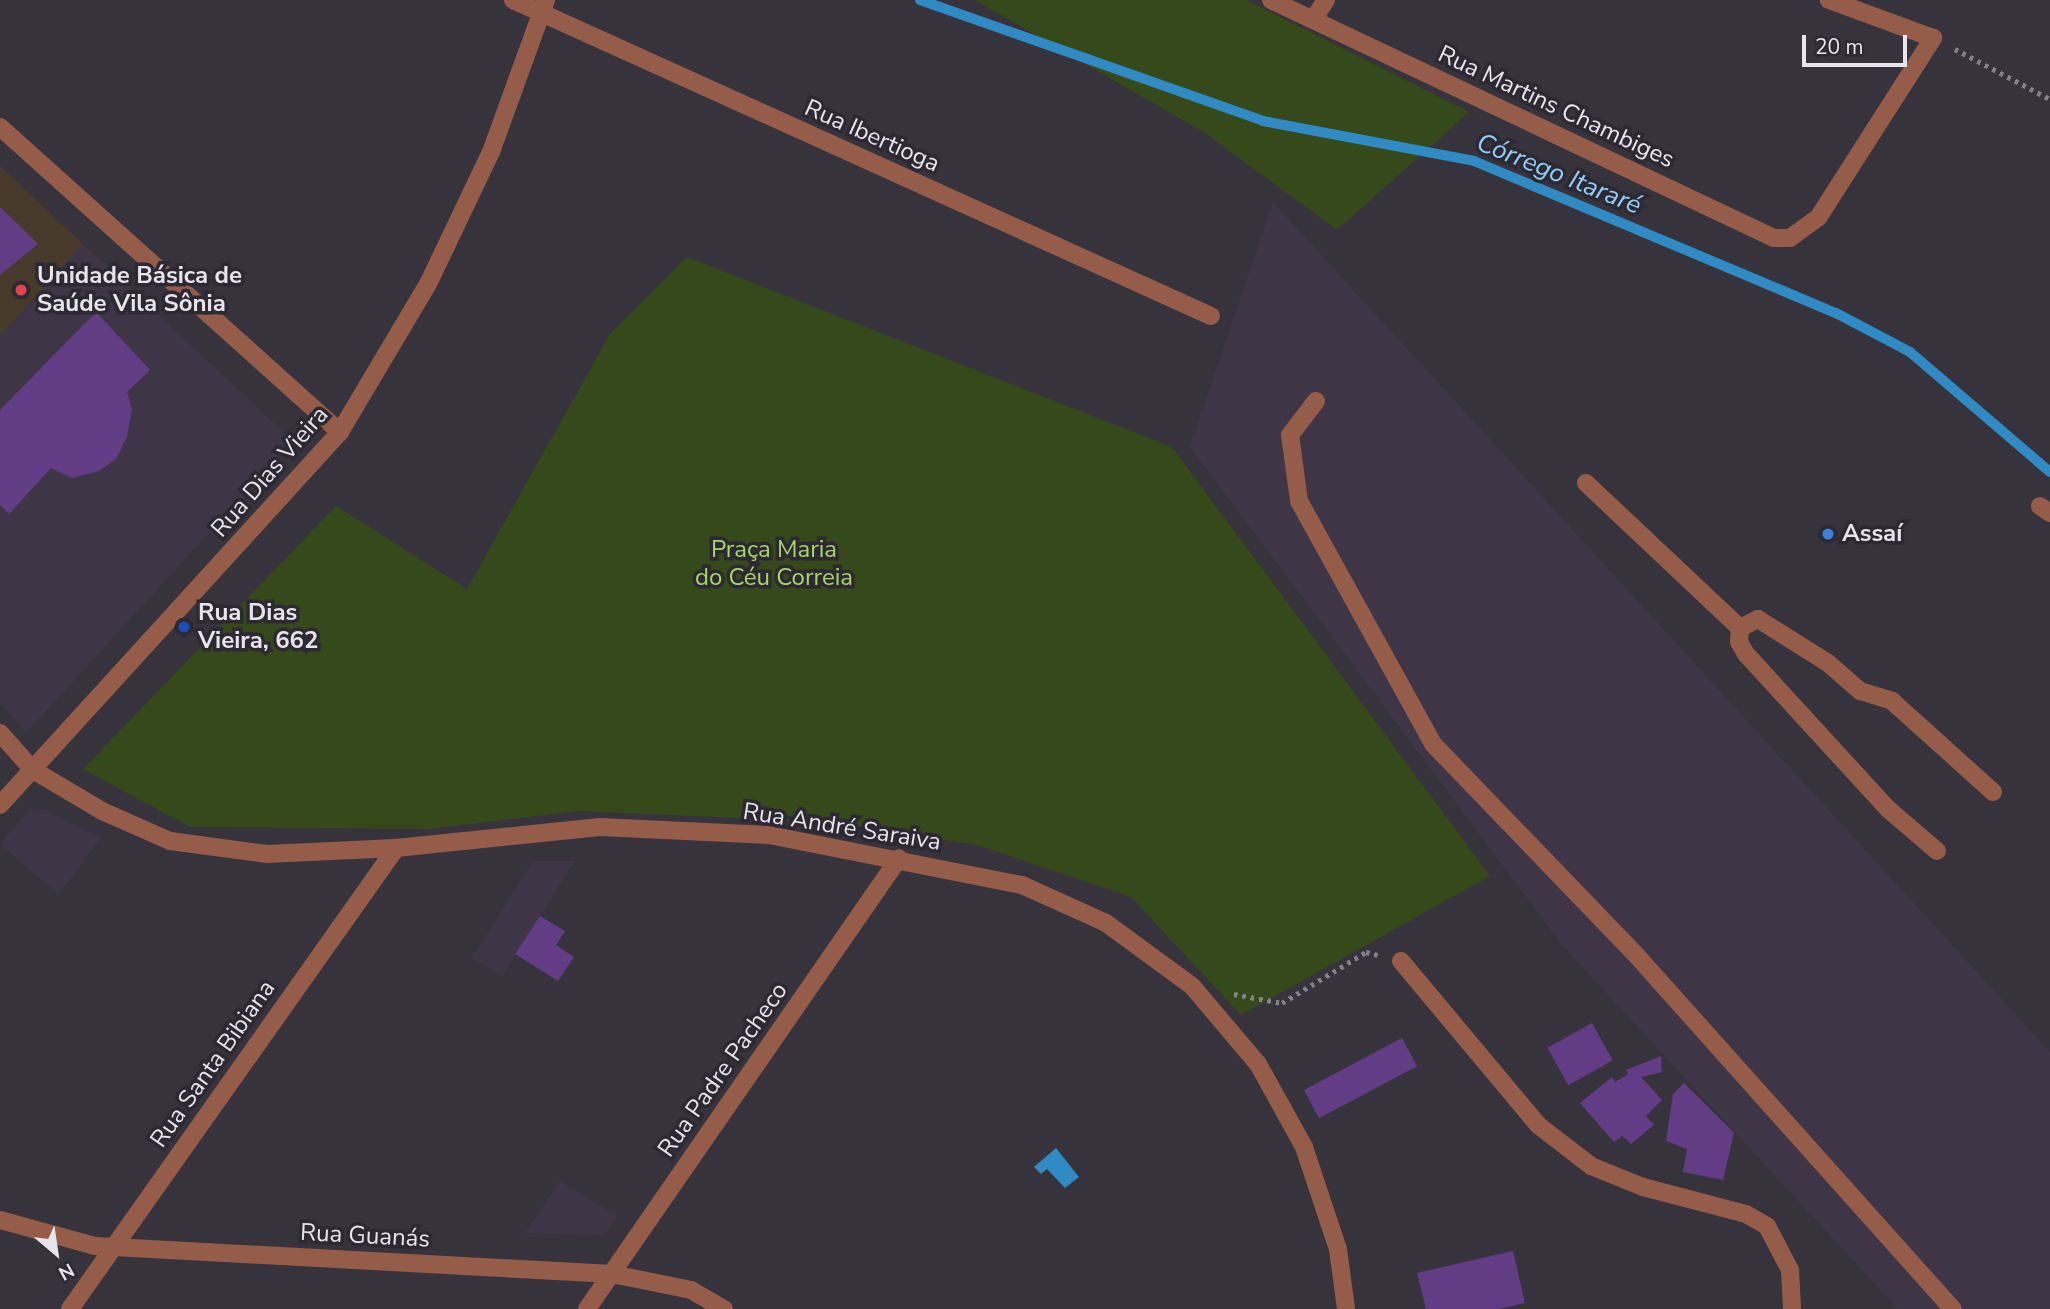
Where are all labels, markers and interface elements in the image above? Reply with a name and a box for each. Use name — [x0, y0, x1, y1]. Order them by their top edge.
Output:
scale bar — [1805, 21, 1910, 65]
text: 20 m — [1815, 33, 1864, 61]
street label: Rua Martins Chambiges — [1433, 40, 1679, 174]
street label: Rua Ibertioga — [800, 93, 944, 179]
water label: Córrego Itararé — [1472, 127, 1646, 221]
place label: Unidade Básica de Saúde Vila Sônia — [37, 262, 242, 318]
marker: Unidade Básica de Saúde Vila Sônia — [11, 280, 31, 300]
street label: Rua Dias Vieira — [205, 401, 335, 543]
place label: Assaí — [1842, 520, 1902, 548]
marker: Assaí — [1820, 526, 1836, 542]
park label: Praça Maria do Céu Correia — [695, 536, 853, 592]
place label: Rua Dias Vieira, 662 — [198, 599, 318, 655]
marker: Rua Dias Vieira, 662 — [176, 619, 192, 635]
street label: Rua André Saraiva — [741, 797, 943, 857]
street label: Rua Santa Bibiana — [145, 975, 281, 1153]
street label: Rua Padre Pacheco — [652, 977, 794, 1163]
north arrow — [21, 1218, 91, 1288]
street label: Rua Guanás — [299, 1218, 431, 1254]
text: N — [54, 1257, 79, 1286]

